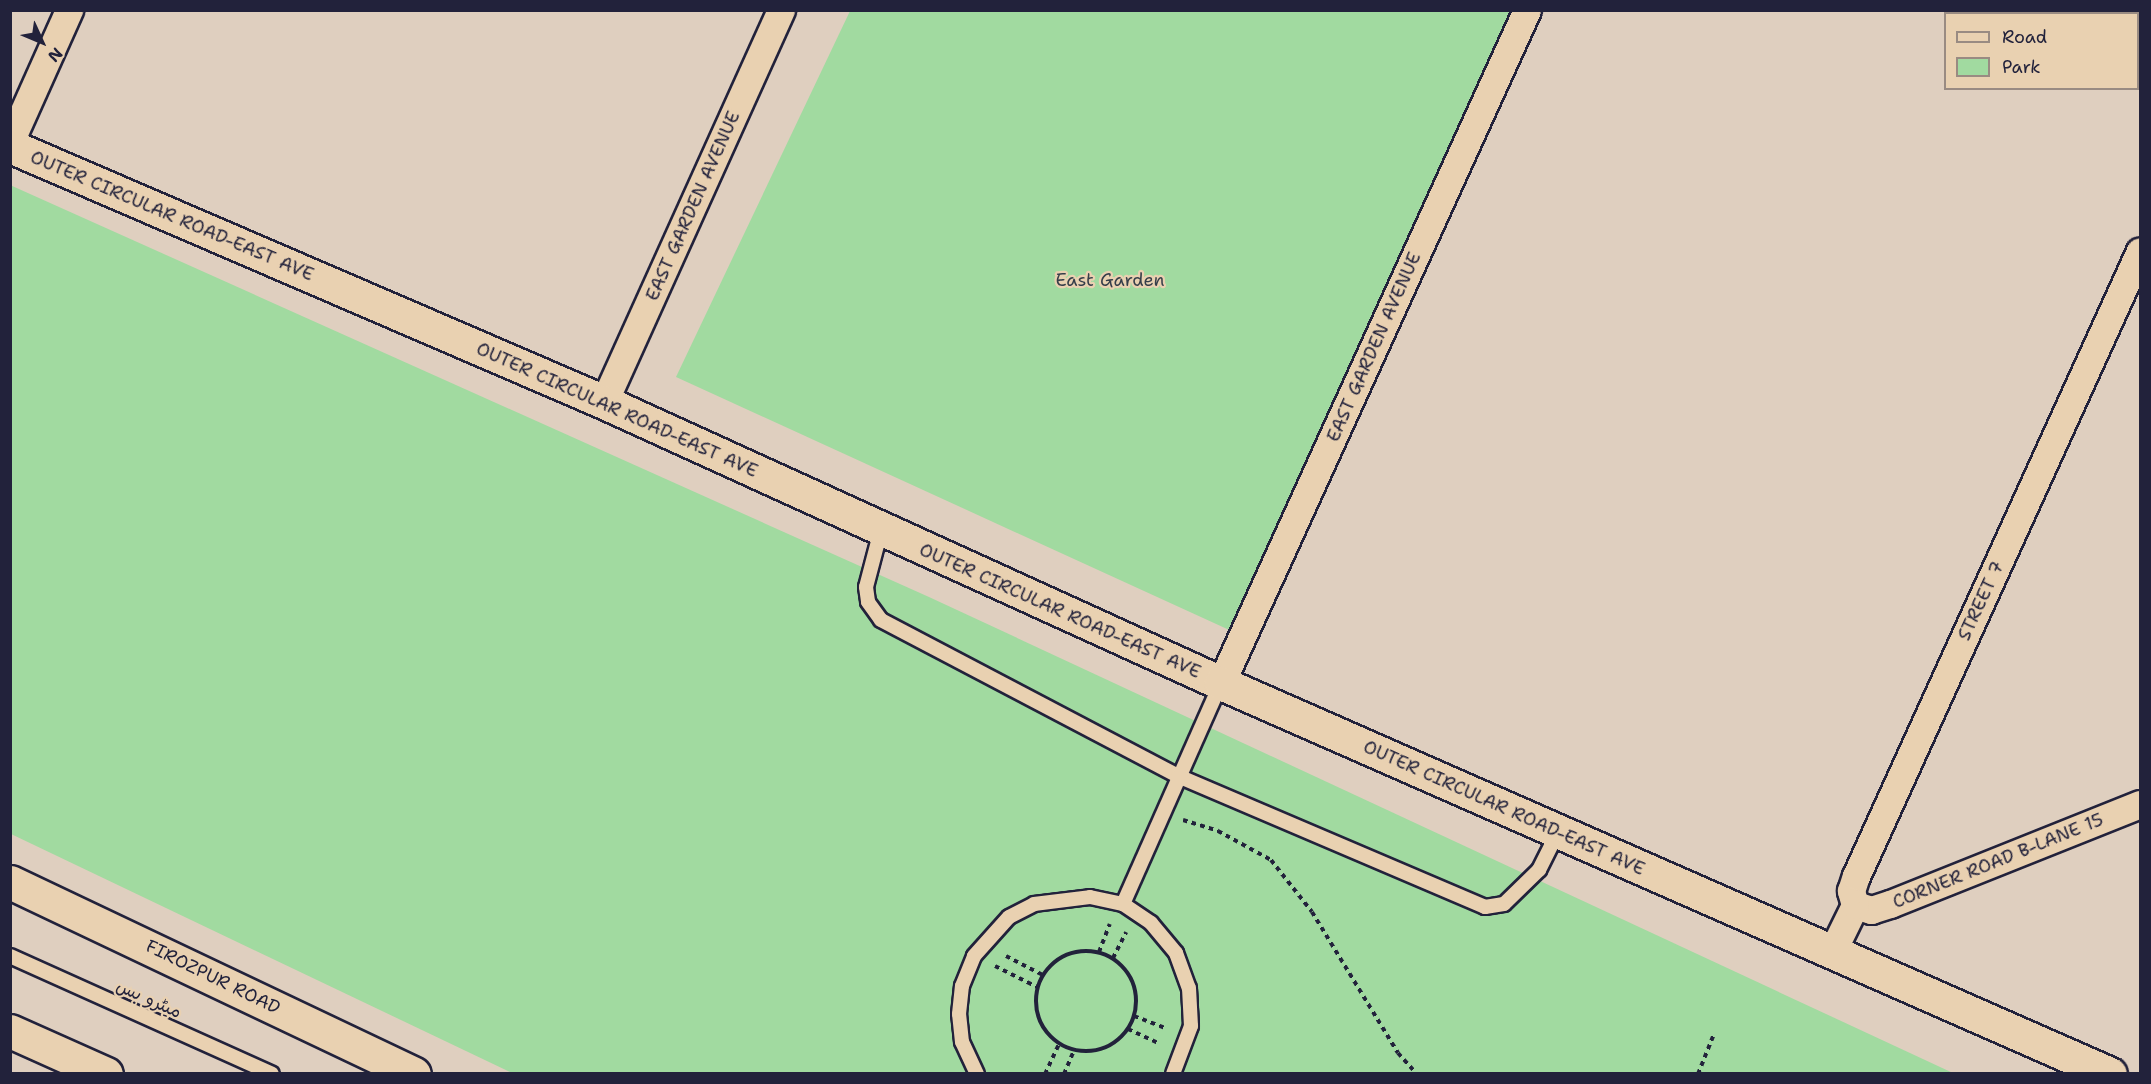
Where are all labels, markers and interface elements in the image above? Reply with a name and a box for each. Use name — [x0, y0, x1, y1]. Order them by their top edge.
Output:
north arrow — [12, 12, 72, 72]
legend — [1944, 12, 2139, 90]
text: Road — [2002, 25, 2047, 49]
text: N — [43, 43, 67, 67]
text: Park — [2002, 55, 2041, 79]
street label: EAST GARDEN AVENUE — [641, 108, 745, 304]
street label: OUTER CIRCULAR ROAD-EAST AVE — [27, 146, 317, 286]
street label: EAST GARDEN AVENUE — [1322, 249, 1426, 445]
park label: East Garden — [1055, 269, 1165, 291]
street label: OUTER CIRCULAR ROAD-EAST AVE — [473, 338, 761, 482]
street label: OUTER CIRCULAR ROAD-EAST AVE — [916, 539, 1204, 683]
street label: STREET 7 — [1953, 558, 2009, 644]
street label: OUTER CIRCULAR ROAD-EAST AVE — [1360, 736, 1648, 880]
street label: CORNER ROAD B-LANE 15 — [1890, 809, 2106, 913]
street label: FIROZPUR ROAD — [142, 935, 284, 1019]
street label: میٹرو بس — [113, 975, 185, 1023]

